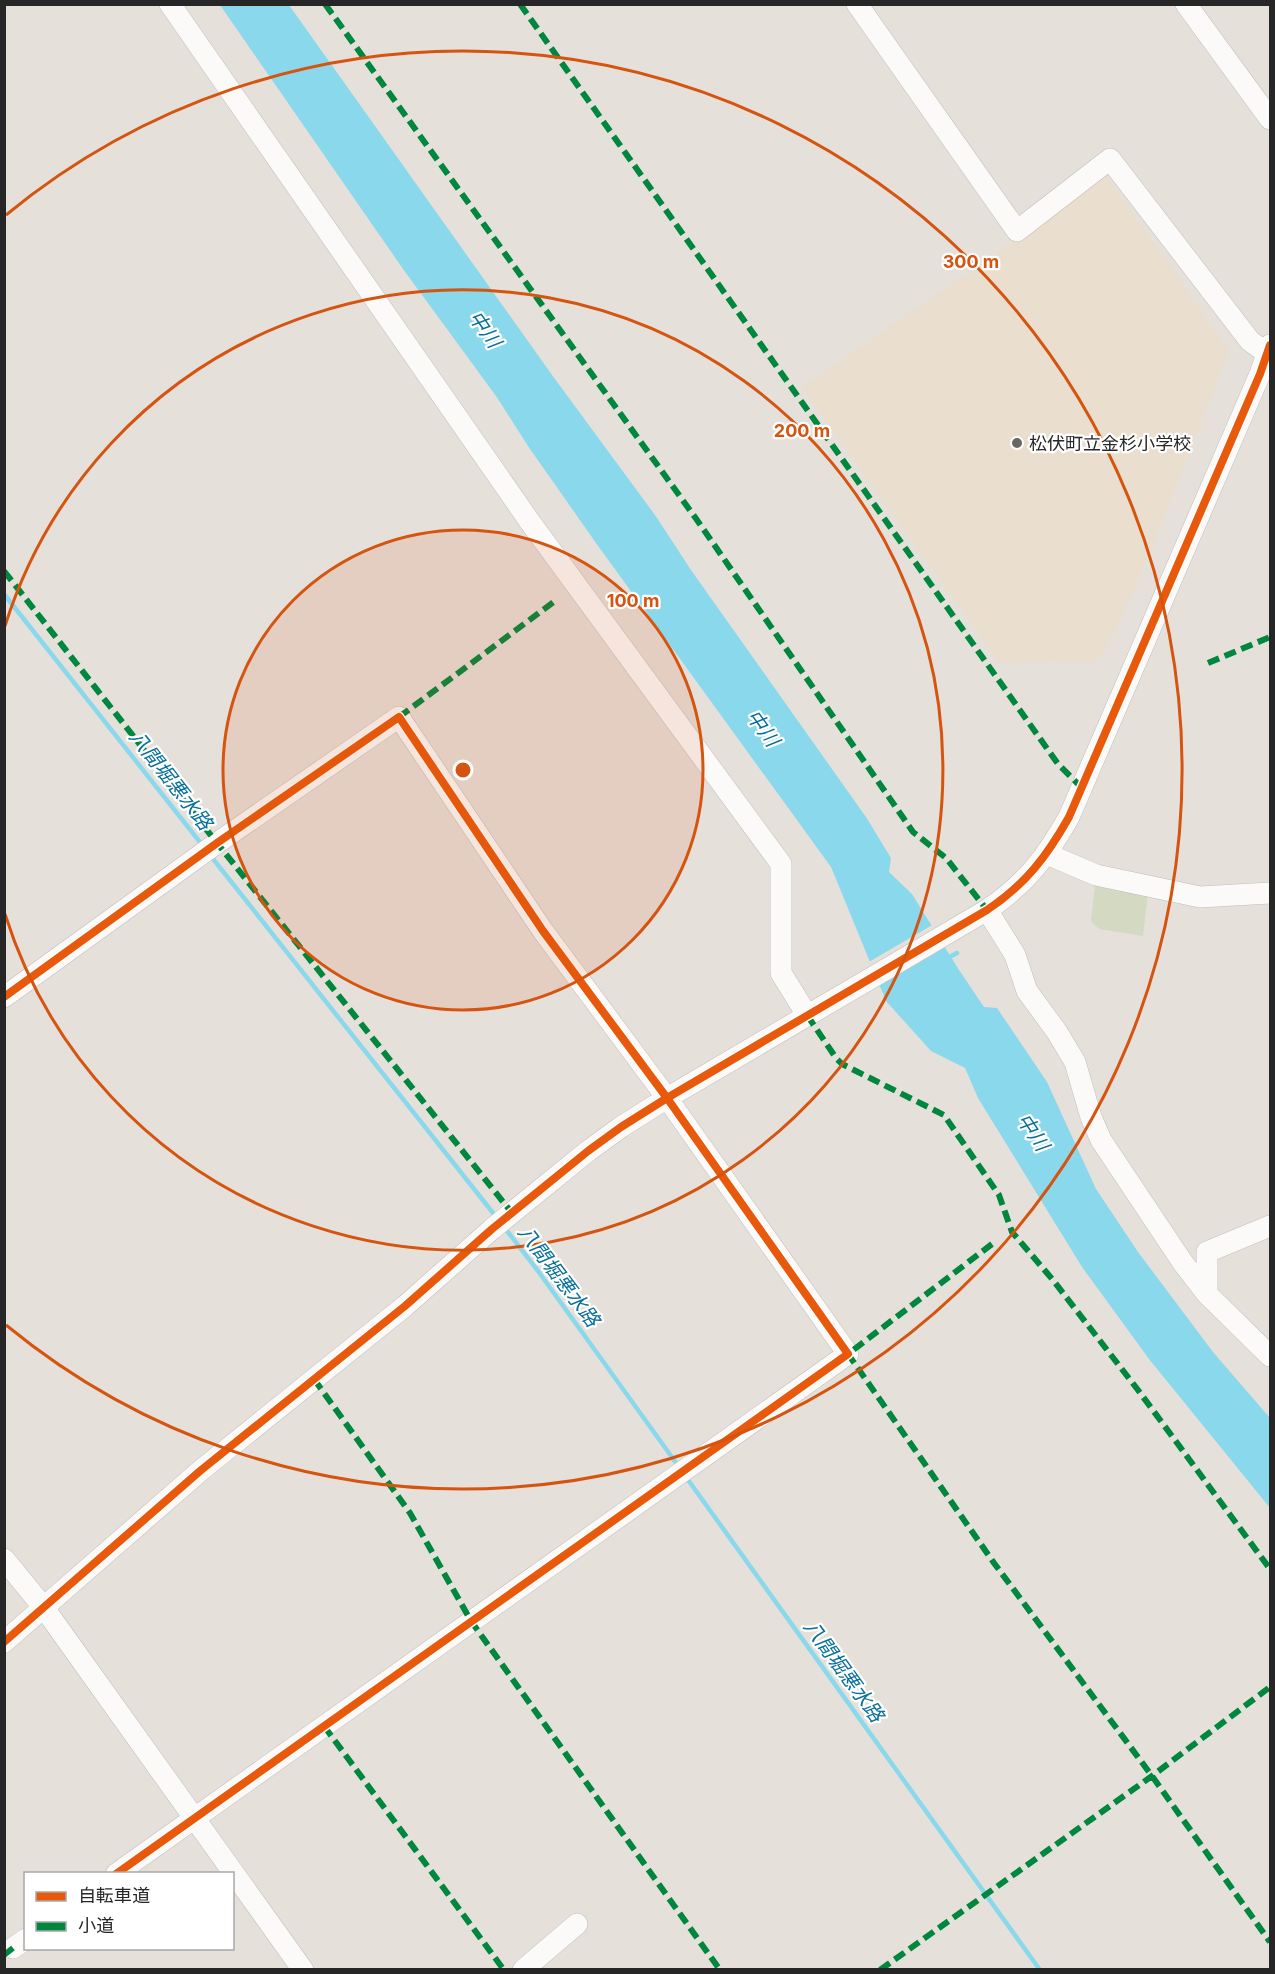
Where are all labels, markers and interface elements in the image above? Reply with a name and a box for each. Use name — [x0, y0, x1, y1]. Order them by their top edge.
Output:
text: 300 m — [943, 251, 999, 272]
water label: 中川 — [464, 306, 507, 354]
text: 200 m — [774, 420, 830, 441]
place label: 松伏町立金杉小学校 — [1029, 433, 1191, 454]
marker: 松伏町立金杉小学校 — [1010, 436, 1024, 450]
text: 100 m — [607, 590, 659, 611]
water label: 中川 — [742, 705, 786, 753]
water label: 八間堀悪水路 — [125, 725, 219, 836]
centre of rings — [453, 760, 473, 780]
water label: 中川 — [1012, 1109, 1055, 1157]
water label: 八間堀悪水路 — [513, 1221, 606, 1333]
water label: 八間堀悪水路 — [799, 1615, 890, 1728]
legend — [24, 1872, 234, 1950]
text: 自転車道 — [78, 1885, 150, 1906]
text: 小道 — [78, 1915, 114, 1936]

